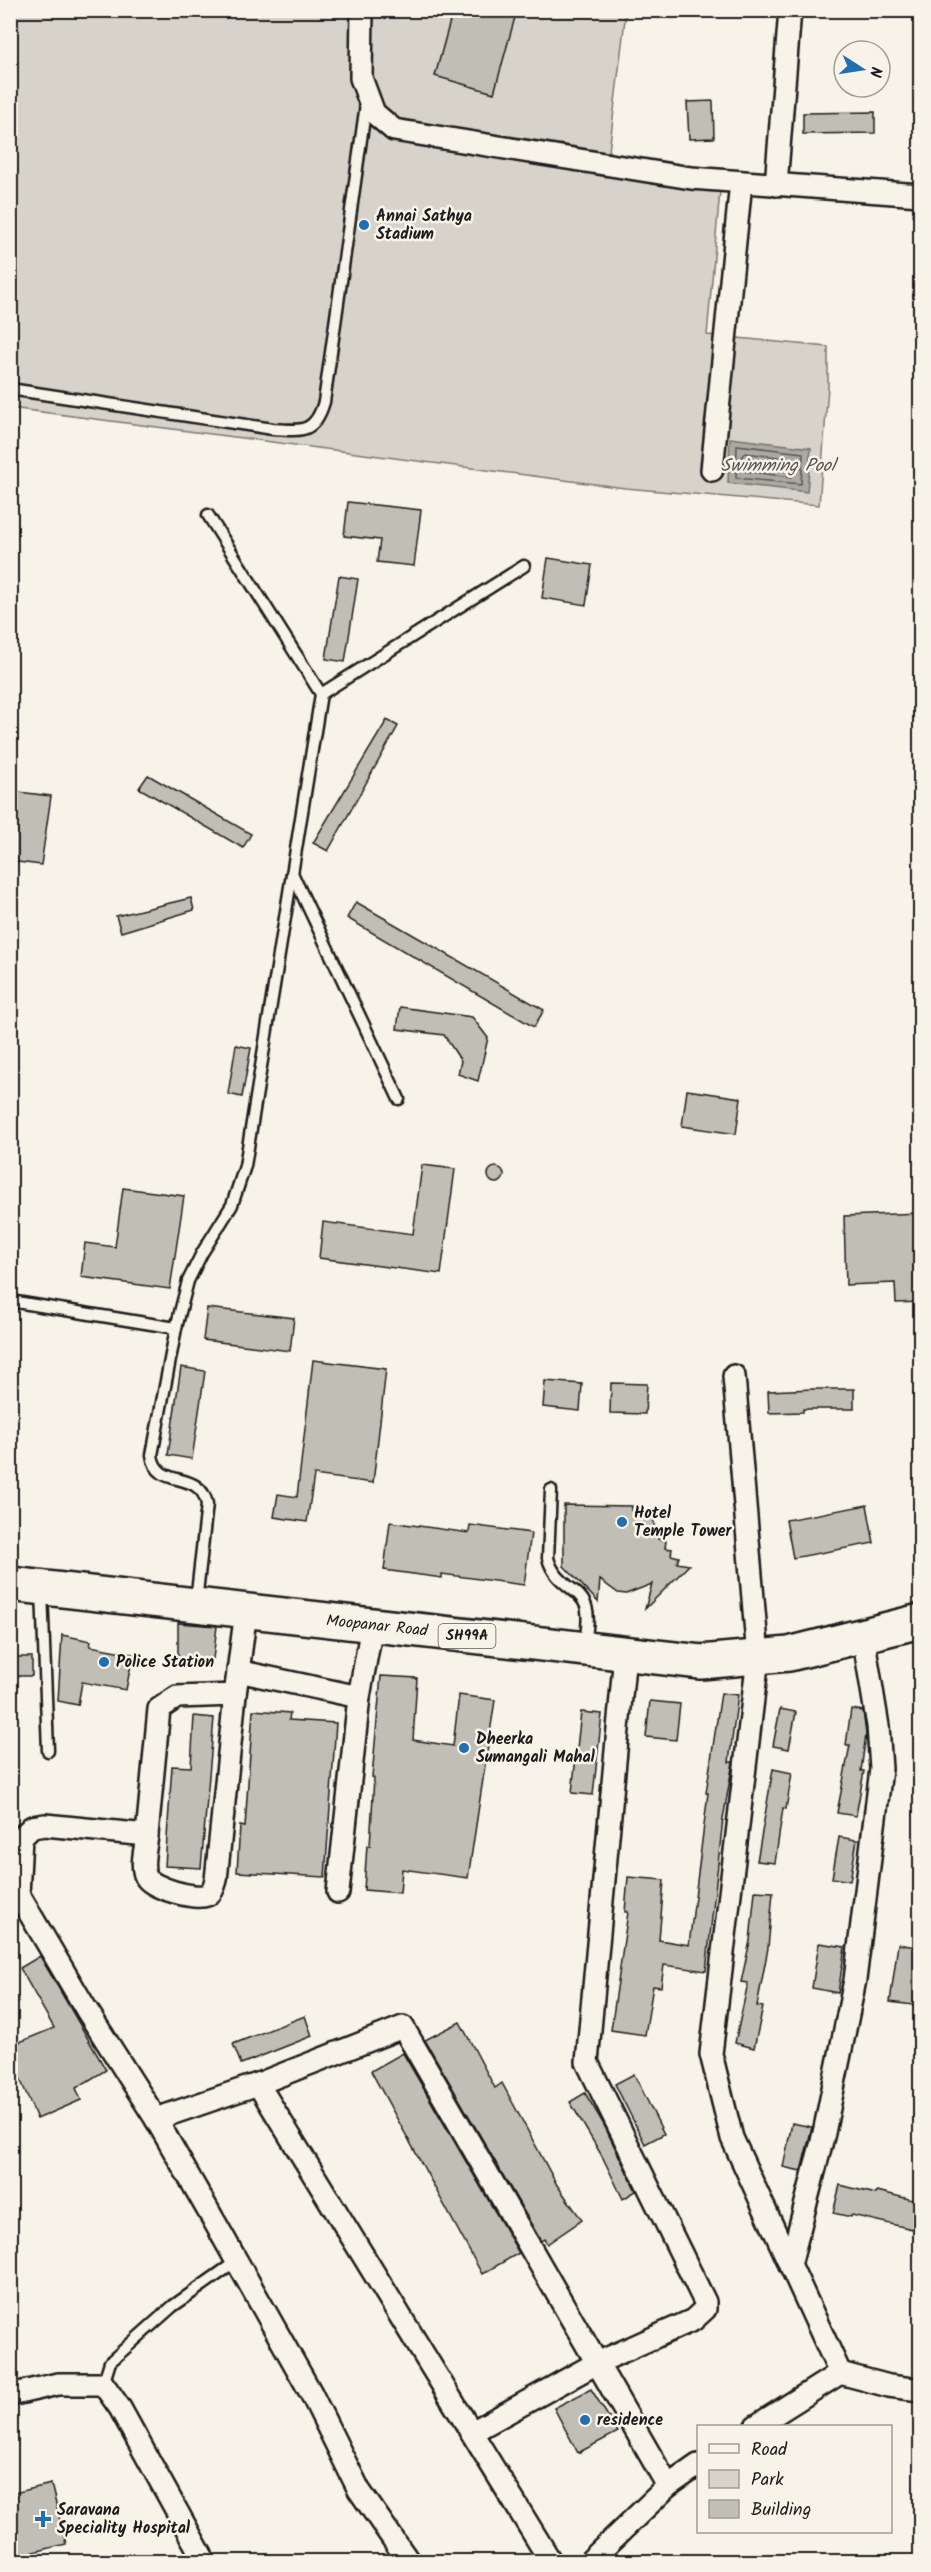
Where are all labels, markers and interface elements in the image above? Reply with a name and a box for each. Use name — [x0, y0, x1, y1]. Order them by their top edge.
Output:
north arrow — [832, 39, 892, 99]
text: N — [862, 64, 888, 79]
place label: Annai Sathya Stadium — [376, 204, 472, 247]
marker: Annai Sathya Stadium — [357, 218, 371, 232]
water label: Swimming Pool — [721, 452, 839, 481]
place label: Hotel Temple Tower — [634, 1501, 733, 1544]
marker: Hotel Temple Tower — [615, 1515, 629, 1529]
street label: Moopanar Road — [325, 1608, 430, 1644]
road number: SH99A — [438, 1624, 496, 1648]
place label: Police Station — [116, 1650, 214, 1675]
marker: Police Station — [97, 1655, 111, 1669]
place label: Dheerka Sumangali Mahal — [476, 1727, 596, 1770]
marker: Dheerka Sumangali Mahal — [457, 1741, 471, 1755]
place label: residence — [597, 2408, 663, 2433]
marker: residence — [578, 2413, 592, 2427]
legend — [697, 2425, 892, 2533]
text: Road — [751, 2436, 788, 2465]
text: Park — [751, 2466, 784, 2495]
text: Building — [751, 2496, 811, 2525]
place label: Saravana Speciality Hospital — [57, 2498, 191, 2541]
marker: Saravana Speciality Hospital — [34, 2510, 52, 2528]

